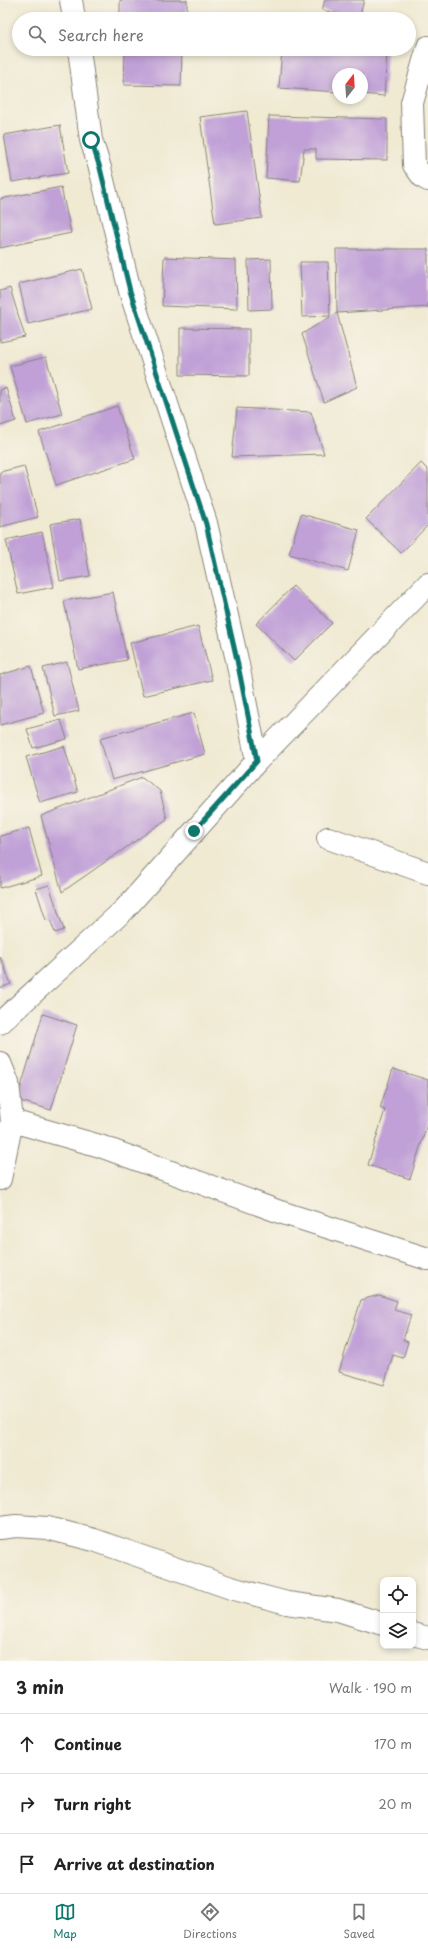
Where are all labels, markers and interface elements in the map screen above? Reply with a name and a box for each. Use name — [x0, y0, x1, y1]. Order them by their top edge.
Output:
search box — [12, 12, 416, 56]
icon: search — [26, 23, 48, 45]
text: Search here — [58, 23, 144, 46]
north arrow — [332, 68, 368, 104]
route start — [82, 131, 100, 149]
route end — [185, 822, 203, 840]
map controls — [380, 1577, 416, 1649]
button: locate — [380, 1577, 416, 1613]
button: layers — [380, 1613, 416, 1649]
text: 3 min — [16, 1674, 64, 1700]
text: Walk · 190 m — [329, 1678, 412, 1697]
text: Continue — [54, 1732, 122, 1755]
icon: ahead — [16, 1733, 38, 1755]
text: 170 m — [374, 1734, 412, 1753]
text: Turn right — [54, 1792, 131, 1815]
icon: right — [16, 1793, 38, 1815]
text: 20 m — [378, 1794, 412, 1813]
text: Arrive at destination — [54, 1852, 215, 1875]
icon: arrive — [16, 1853, 38, 1875]
tab: Map — [53, 1901, 77, 1942]
tab: Directions — [183, 1901, 237, 1942]
tab: Saved — [343, 1901, 375, 1942]

